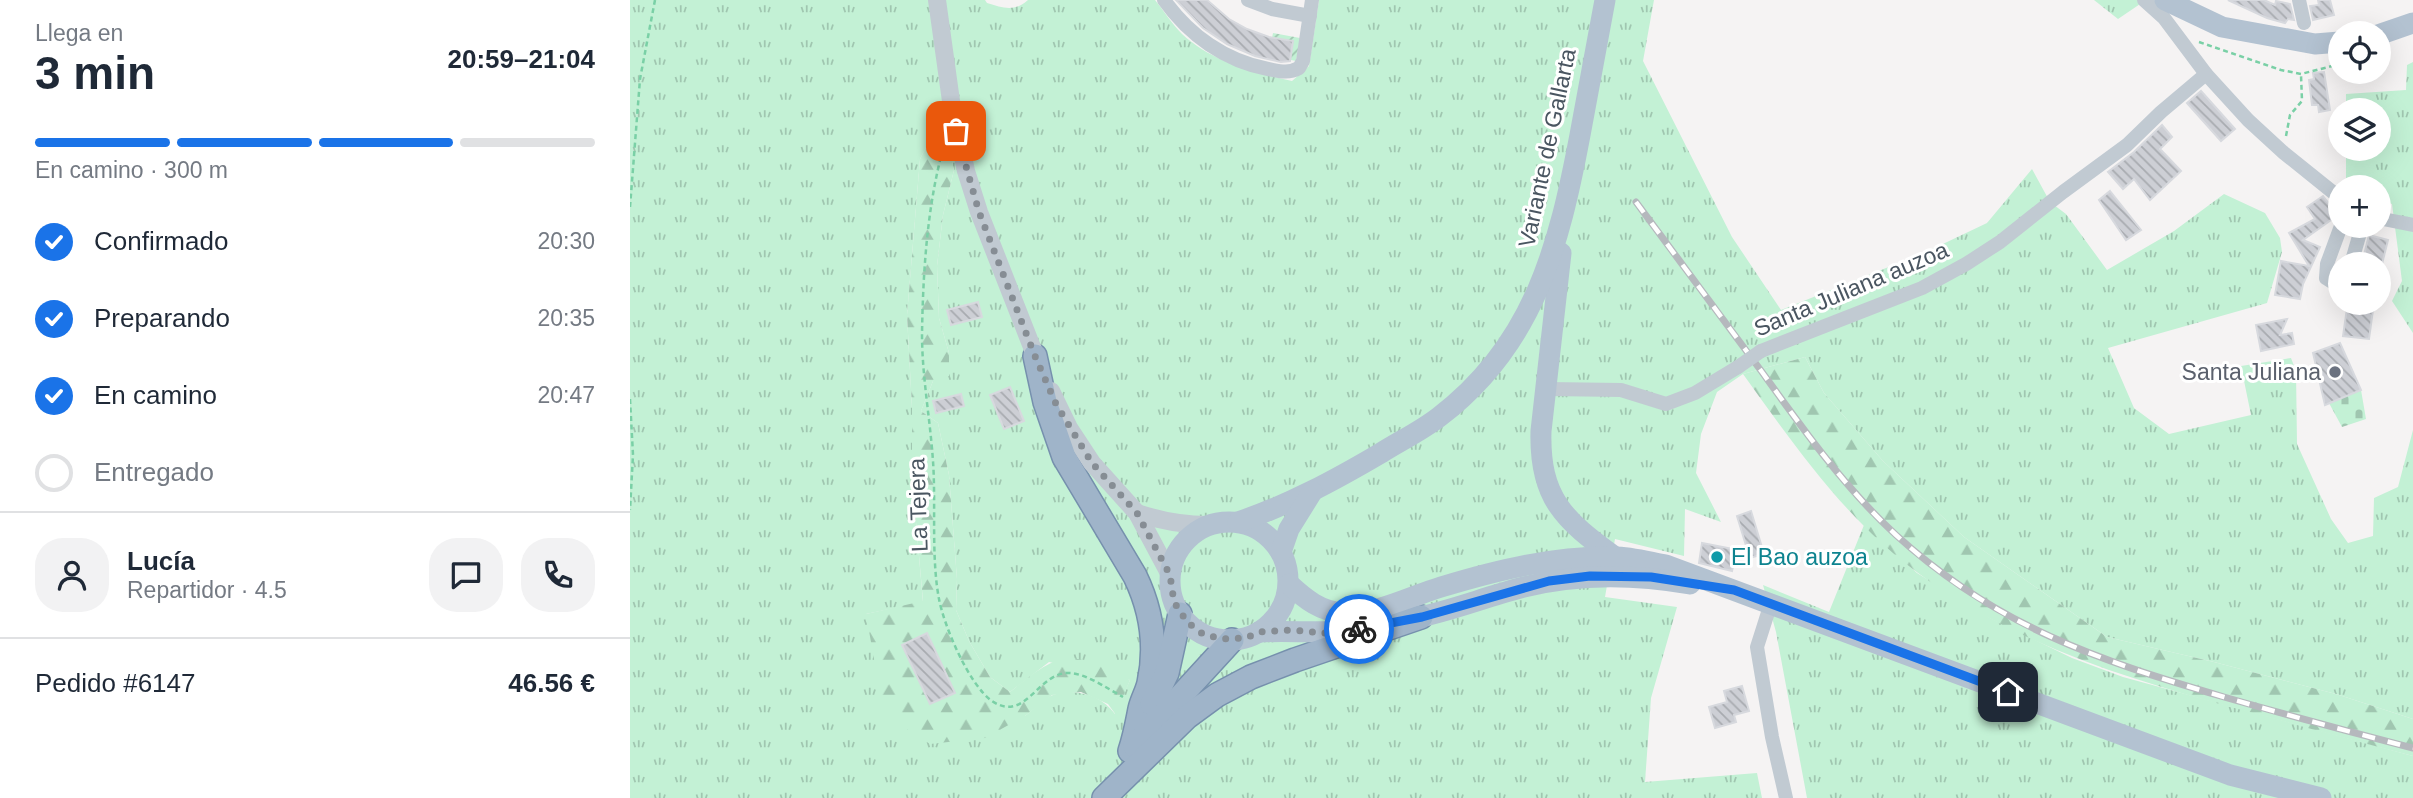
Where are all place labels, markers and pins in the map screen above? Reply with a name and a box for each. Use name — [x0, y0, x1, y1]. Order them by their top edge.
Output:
pin — [926, 101, 986, 161]
place label: Santa Juliana — [2182, 359, 2321, 385]
marker: Santa Juliana — [2327, 364, 2343, 380]
place label: El Bao auzoa — [1731, 544, 1868, 570]
marker: El Bao auzoa — [1709, 549, 1725, 565]
pin — [1978, 662, 2038, 722]

